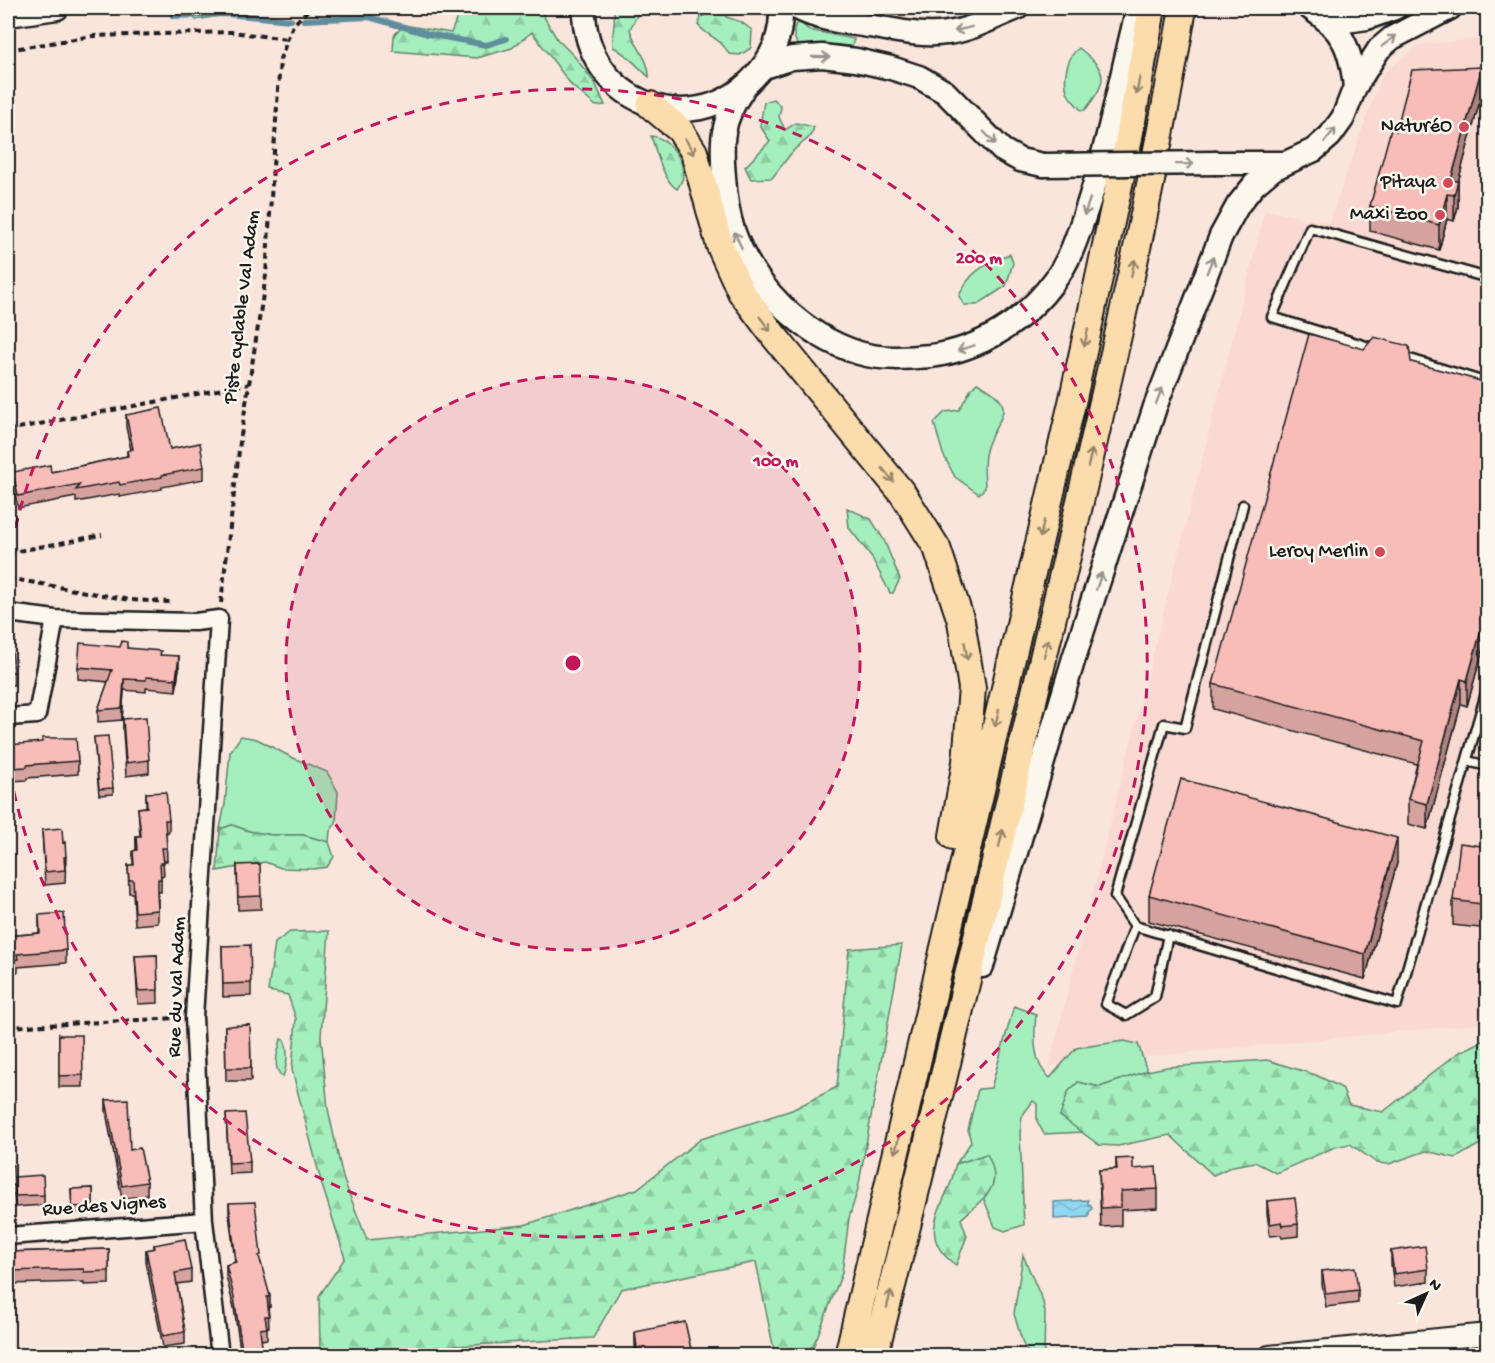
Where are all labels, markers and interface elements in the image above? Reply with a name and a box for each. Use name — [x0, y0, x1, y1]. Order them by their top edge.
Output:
one-way arrow — [954, 24, 973, 36]
one-way arrow — [1381, 35, 1397, 47]
one-way arrow — [810, 52, 830, 63]
one-way arrow — [1132, 75, 1143, 95]
place label: NaturéO — [1381, 116, 1452, 139]
marker: NaturéO — [1457, 120, 1471, 134]
one-way arrow — [1324, 127, 1337, 143]
one-way arrow — [983, 130, 997, 145]
one-way arrow — [684, 138, 696, 155]
one-way arrow — [1175, 158, 1195, 170]
place label: Pitaya — [1379, 172, 1437, 195]
marker: Pitaya — [1441, 176, 1455, 190]
one-way arrow — [1081, 197, 1092, 215]
place label: Maxi Zoo — [1350, 204, 1428, 227]
marker: Maxi Zoo — [1433, 208, 1447, 222]
street label: Piste cyclable Val Adam — [220, 209, 266, 406]
one-way arrow — [732, 232, 743, 250]
text: 200 m — [956, 249, 1002, 270]
one-way arrow — [1205, 257, 1216, 275]
one-way arrow — [1127, 258, 1139, 277]
one-way arrow — [759, 316, 771, 332]
one-way arrow — [1080, 328, 1091, 348]
one-way arrow — [956, 343, 975, 354]
one-way arrow — [1154, 387, 1165, 406]
one-way arrow — [1085, 449, 1097, 468]
text: 100 m — [753, 452, 799, 473]
one-way arrow — [881, 467, 894, 483]
one-way arrow — [1036, 519, 1048, 538]
place label: Leroy Merlin — [1269, 541, 1368, 564]
marker: Leroy Merlin — [1373, 545, 1387, 559]
one-way arrow — [1094, 572, 1105, 591]
one-way arrow — [1040, 639, 1052, 658]
one-way arrow — [961, 641, 972, 660]
centre of rings — [563, 653, 583, 673]
one-way arrow — [991, 708, 1003, 727]
one-way arrow — [995, 828, 1007, 847]
street label: Rue du Val Adam — [164, 916, 192, 1058]
one-way arrow — [890, 1135, 902, 1154]
street label: Rue des Vignes — [42, 1191, 167, 1223]
north arrow — [1396, 1264, 1456, 1324]
text: N — [1424, 1275, 1445, 1297]
one-way arrow — [884, 1290, 895, 1309]

